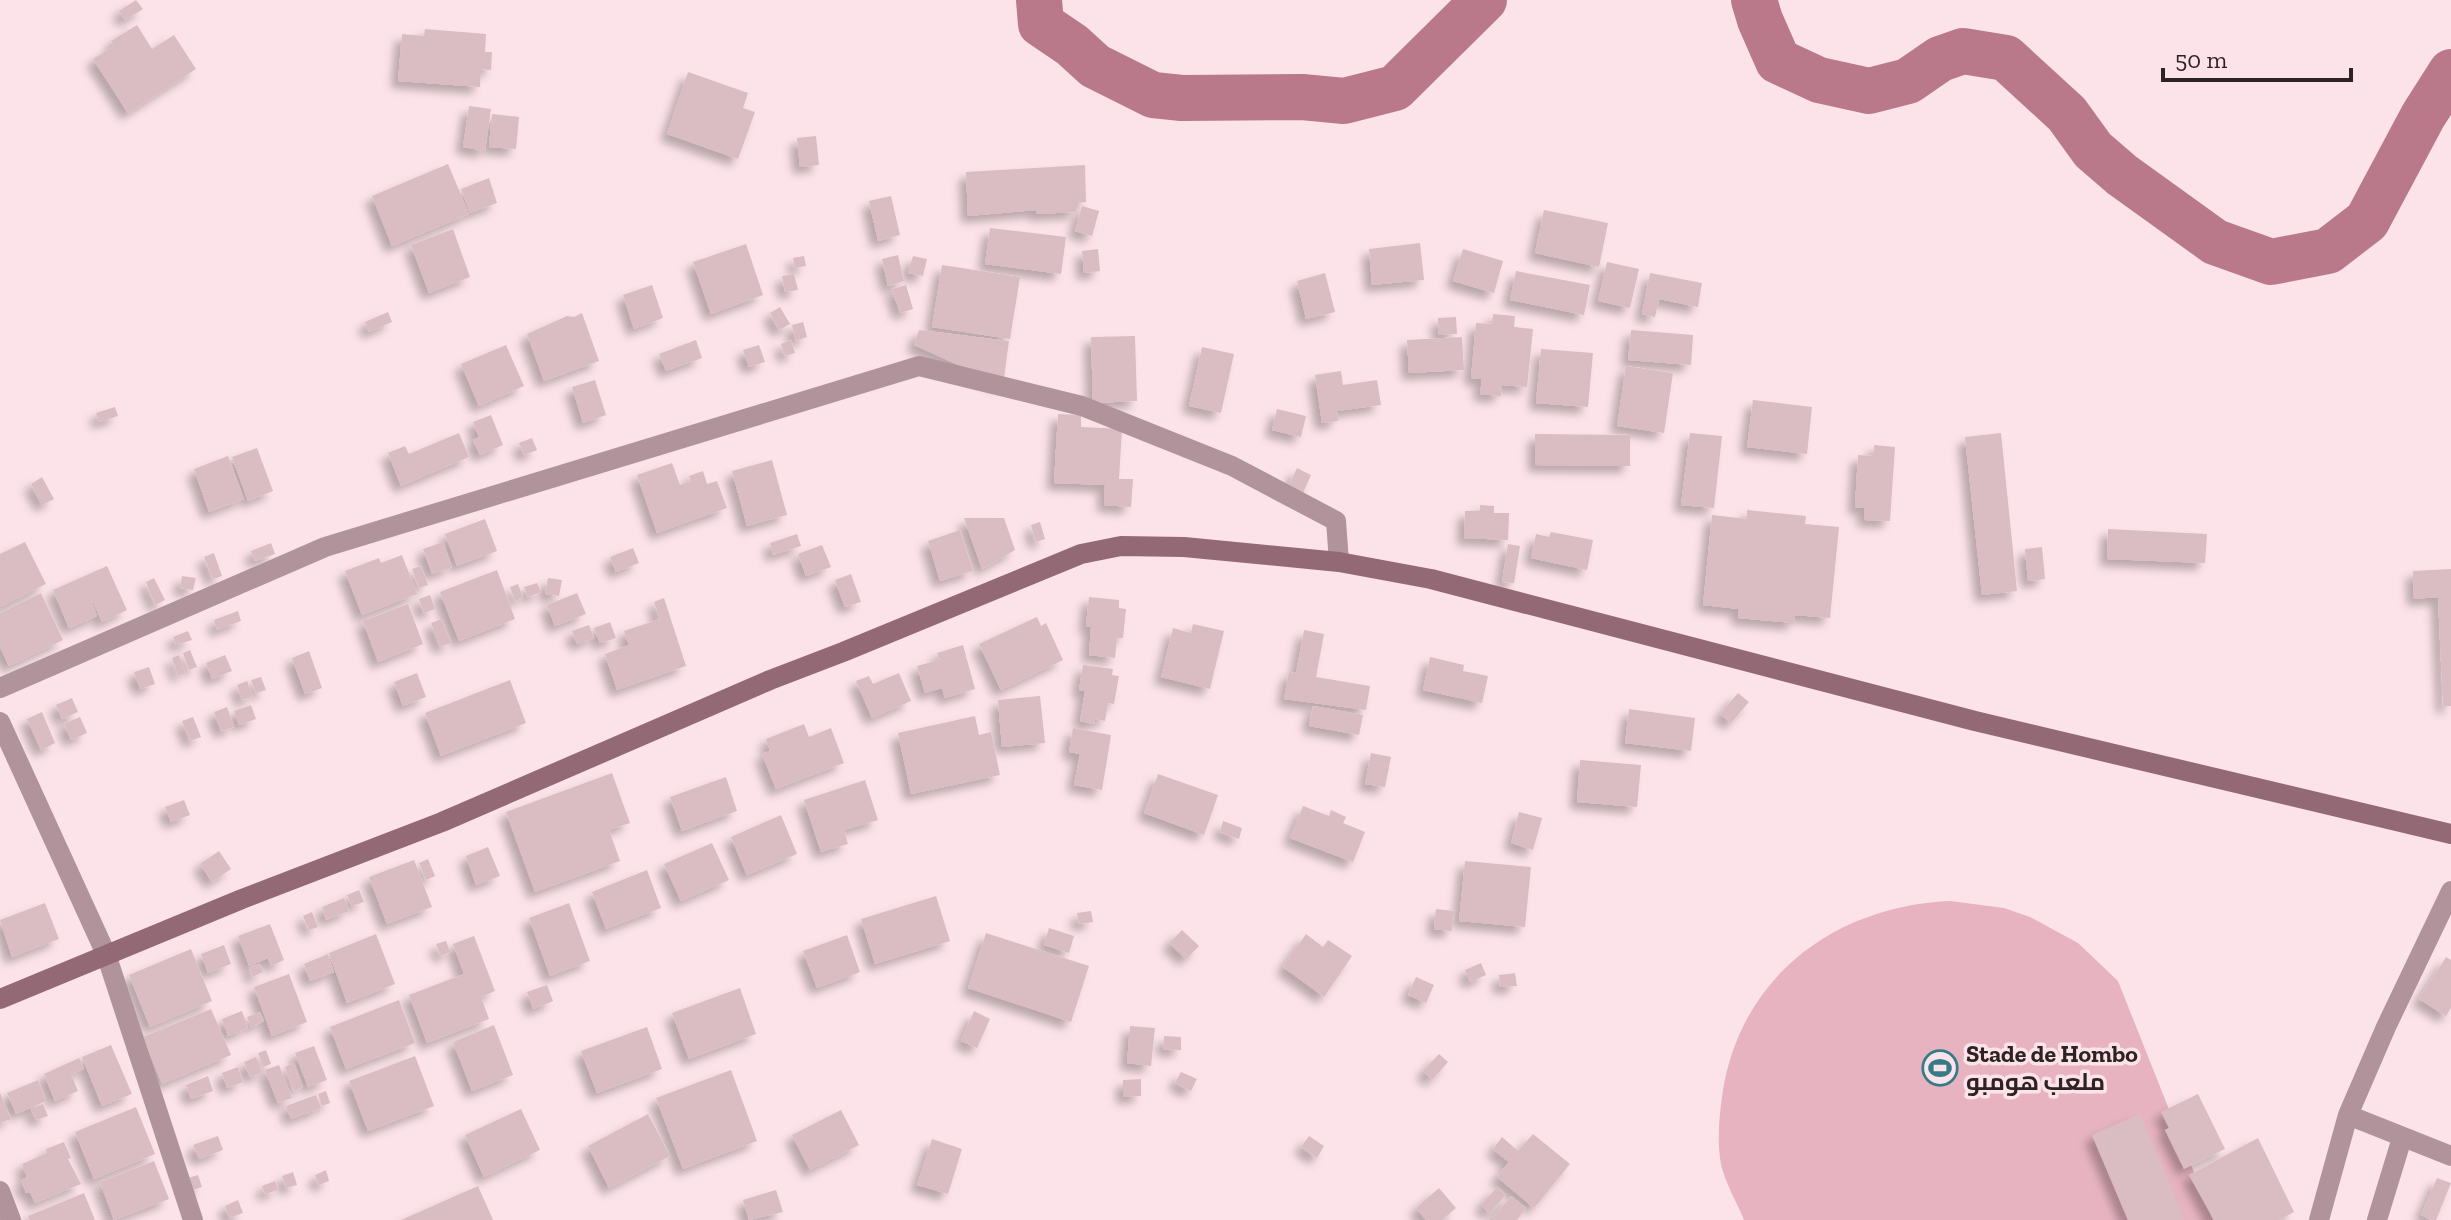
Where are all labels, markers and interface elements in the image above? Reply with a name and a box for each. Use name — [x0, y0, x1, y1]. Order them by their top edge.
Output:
scale bar — [2163, 32, 2351, 82]
text: 50 m — [2175, 45, 2228, 74]
place label: Stade de Hombo ملعب هومبو — [1966, 1039, 2138, 1096]
sports icon: Stade de Hombo ملعب هومبو — [1921, 1049, 1959, 1087]

